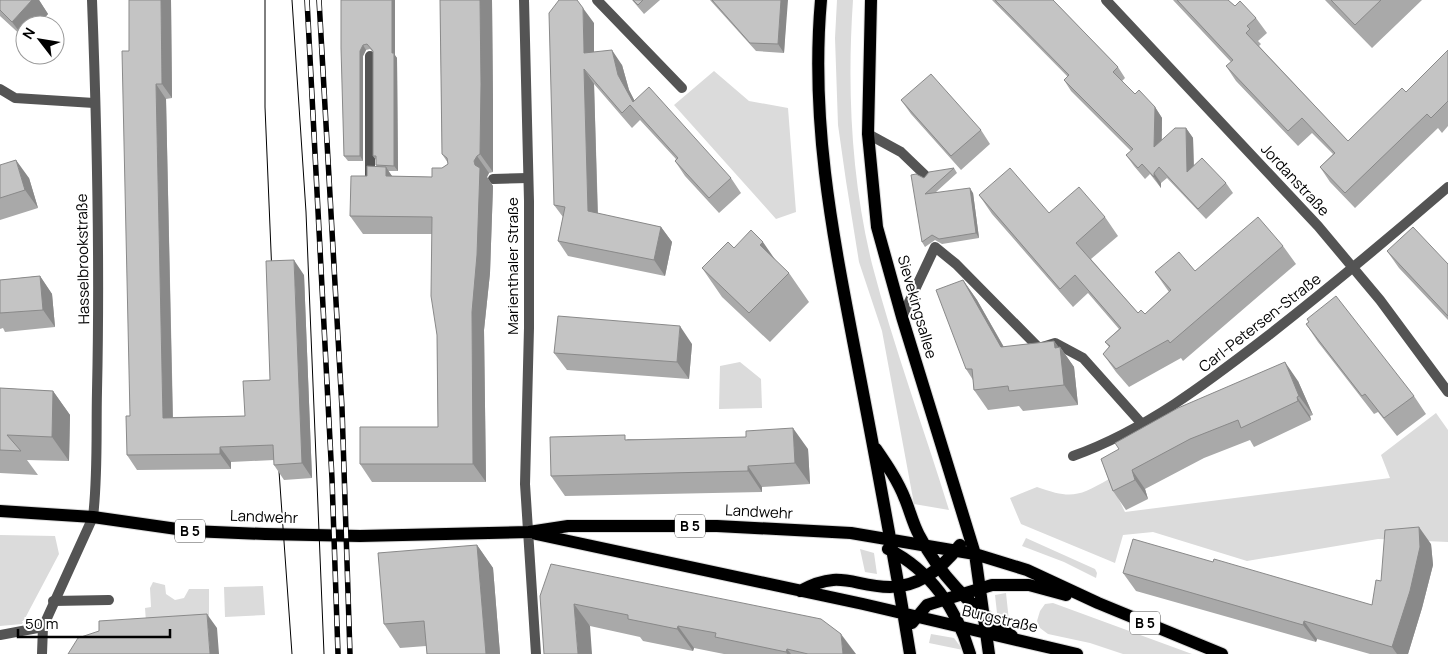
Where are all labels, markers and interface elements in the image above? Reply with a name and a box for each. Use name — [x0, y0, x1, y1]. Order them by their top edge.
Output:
north arrow — [15, 15, 65, 65]
text: N — [18, 24, 39, 42]
street label: Jordanstraße — [1256, 139, 1335, 221]
street label: Hasselbrookstraße — [71, 193, 94, 325]
street label: Marienthaler Straße — [502, 197, 523, 335]
street label: Sievekingsallee — [893, 253, 942, 361]
street label: Carl-Petersen-Straße — [1194, 268, 1325, 377]
street label: Landwehr — [724, 499, 794, 524]
street label: Landwehr — [230, 505, 299, 528]
road number: B 5 — [675, 514, 705, 538]
road number: B 5 — [175, 520, 205, 542]
street label: Burgstraße — [960, 600, 1040, 637]
scale bar — [18, 606, 170, 638]
road number: B 5 — [1130, 612, 1160, 634]
text: 50 m — [25, 613, 59, 634]

